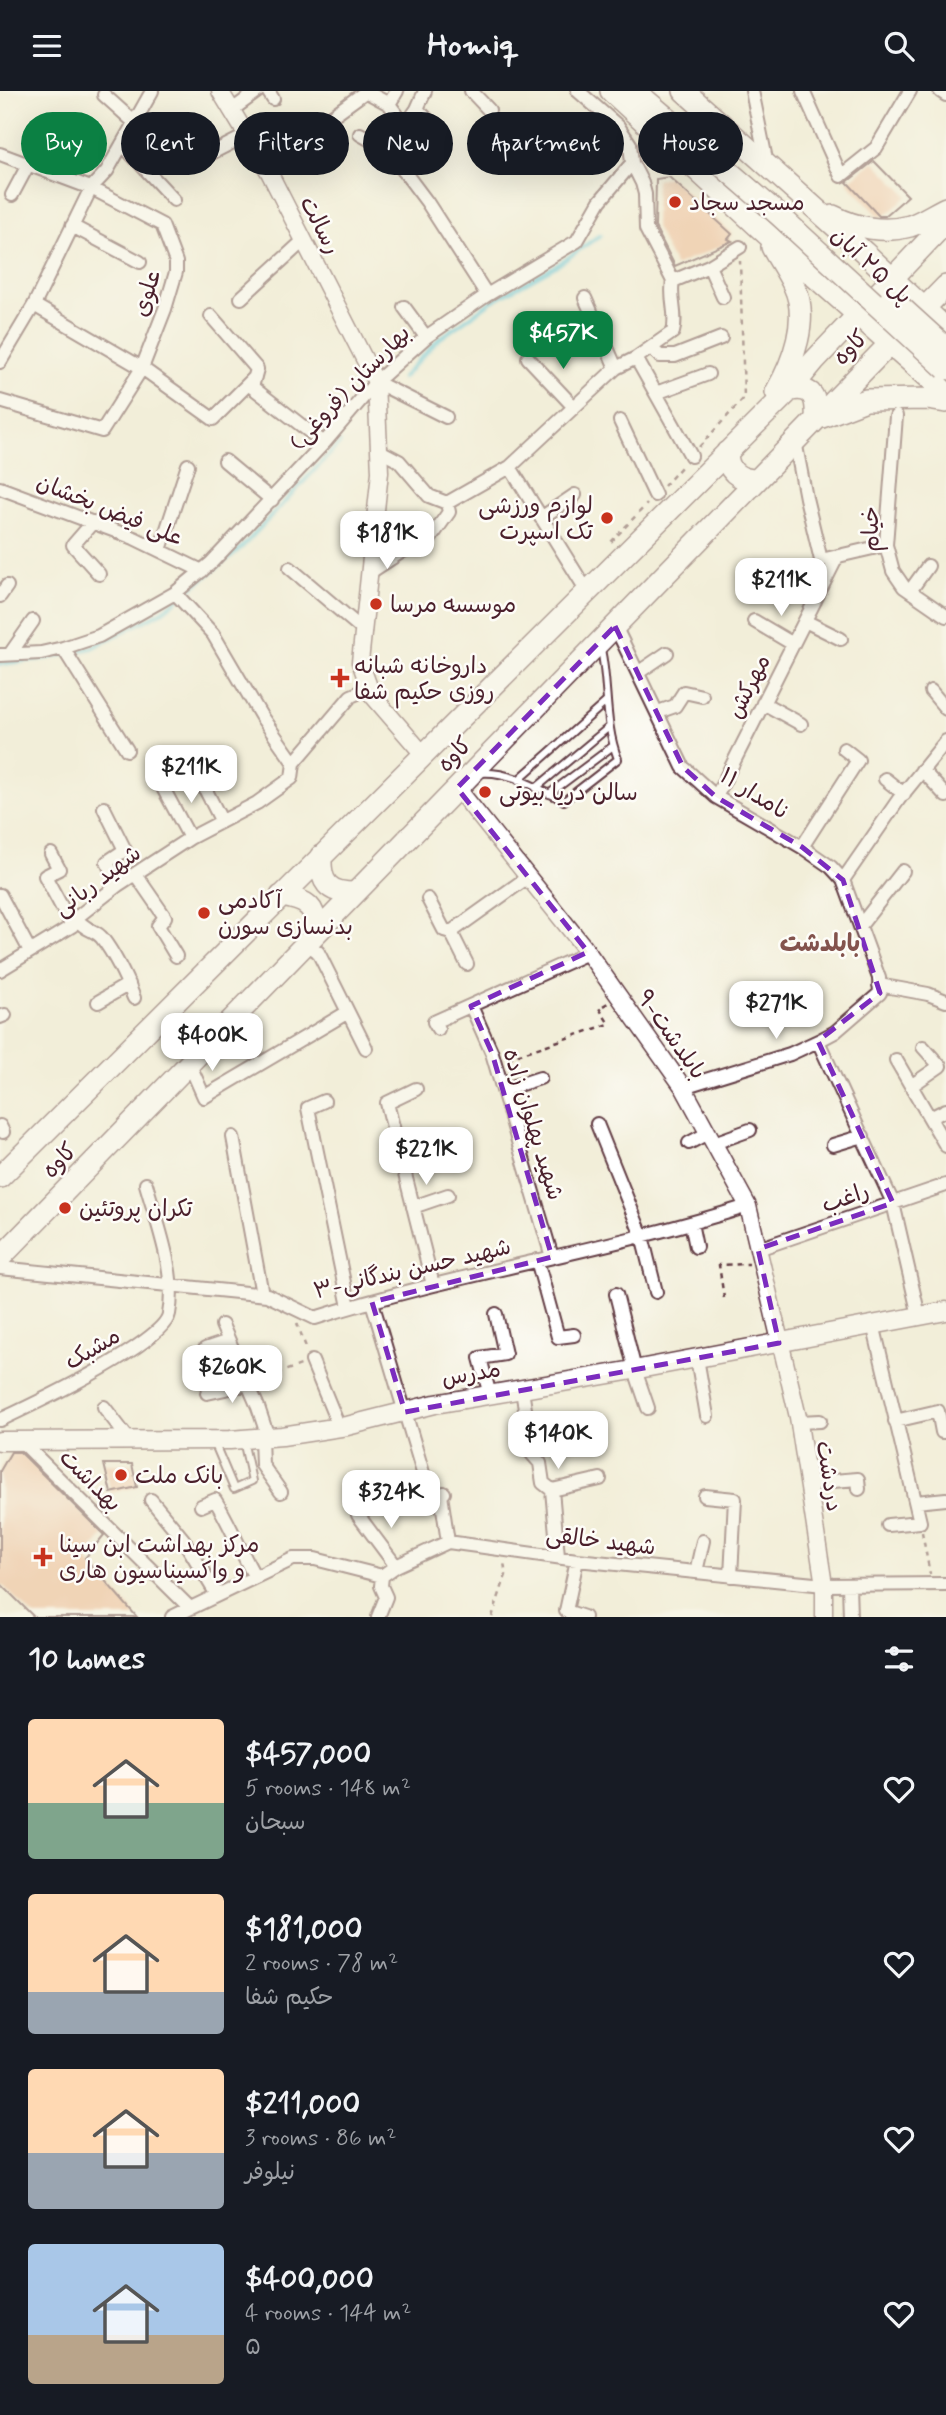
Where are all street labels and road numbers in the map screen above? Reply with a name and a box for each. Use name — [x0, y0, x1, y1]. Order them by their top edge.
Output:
street label: رسالت — [292, 192, 347, 260]
street label: پل ۲۵ آبان — [824, 221, 918, 312]
street label: علوی — [127, 267, 169, 321]
street label: بهارستان (فروغی) — [283, 319, 418, 457]
street label: کاوه — [827, 324, 876, 373]
street label: علی فیض بخشان — [32, 468, 187, 554]
street label: خیام — [857, 506, 888, 552]
street label: مهرکش — [721, 650, 779, 724]
street label: کاوه — [431, 731, 480, 780]
street label: ۱۱ نامدار — [713, 762, 794, 828]
street label: شهید ربانی — [48, 839, 148, 924]
street label: ۹-بابلدشت — [629, 984, 712, 1086]
street label: شهید پهلوان زاده — [495, 1045, 569, 1204]
street label: کاوه — [36, 1137, 85, 1186]
street label: راغب — [818, 1177, 874, 1221]
street label: ۳-شهید حسن بندگانی — [311, 1233, 514, 1307]
street label: مشبک — [60, 1322, 126, 1378]
street label: مدرس — [439, 1355, 503, 1395]
street label: دردشت — [808, 1439, 848, 1514]
street label: بهداشت — [52, 1444, 127, 1519]
street label: شهید خالقی — [544, 1520, 657, 1564]

